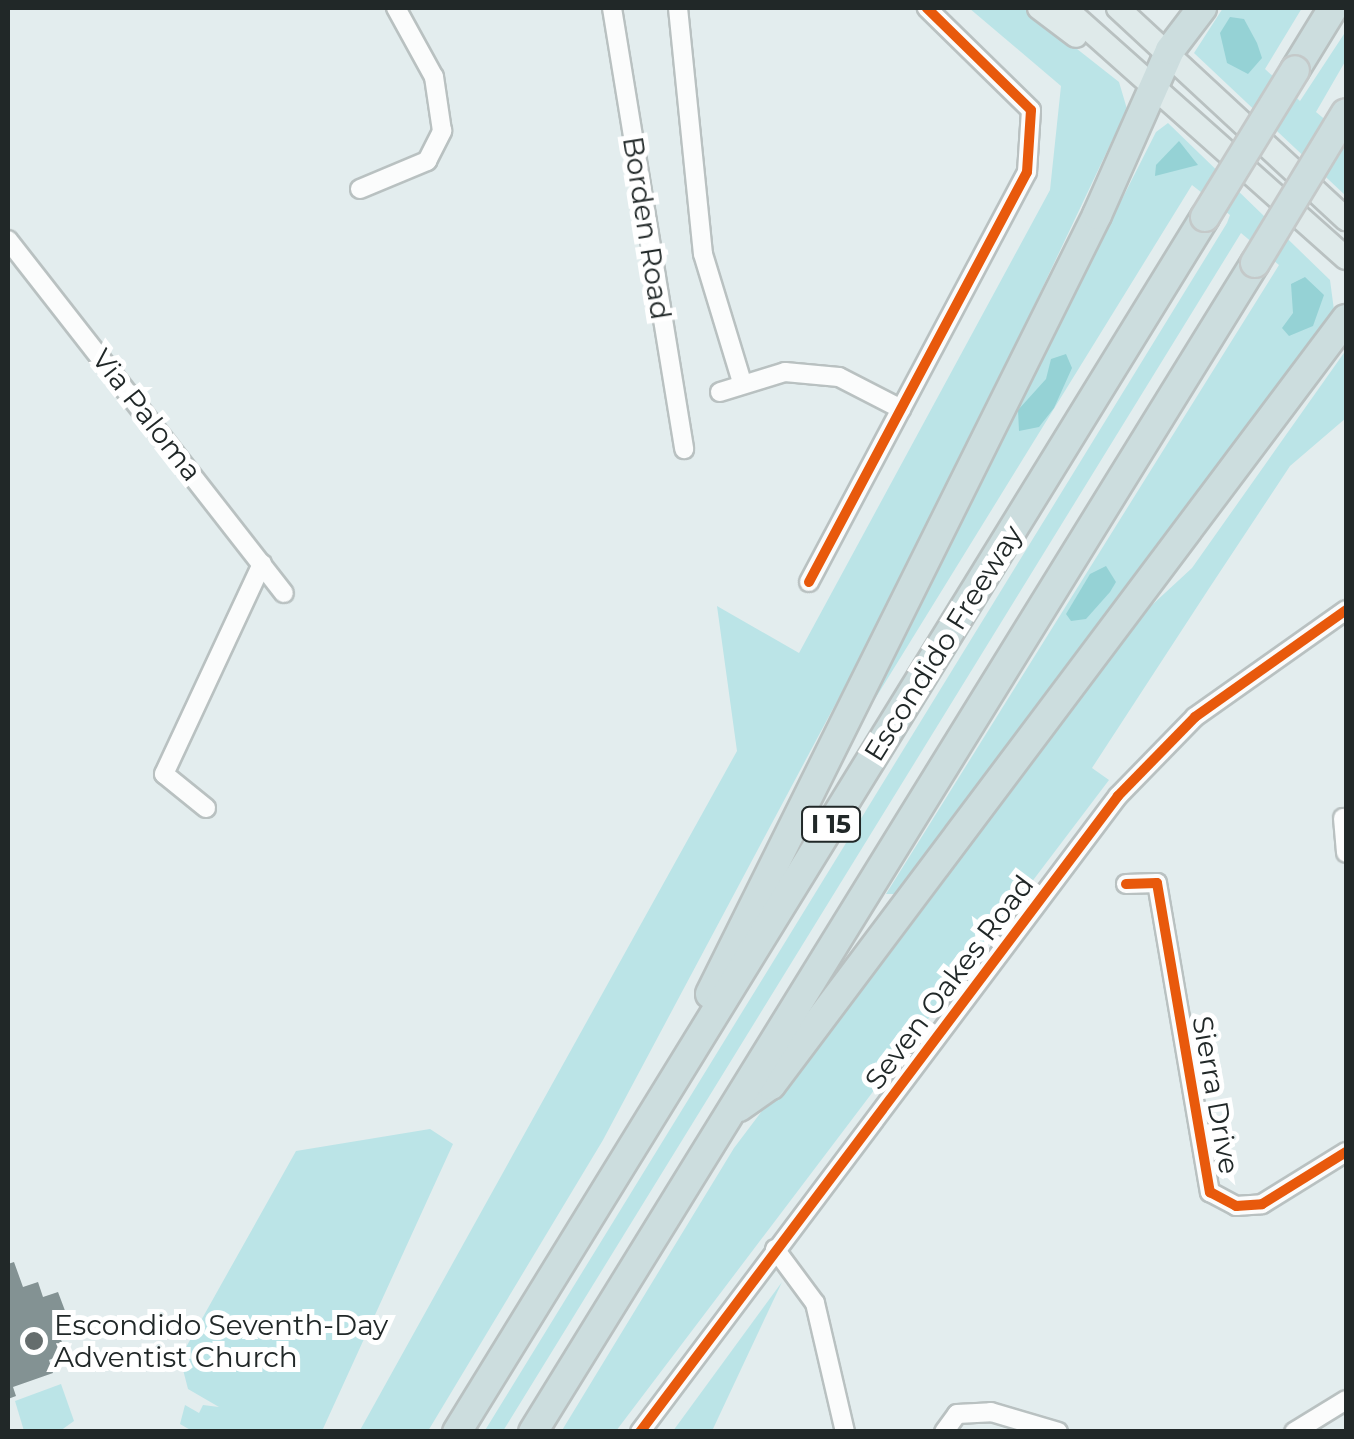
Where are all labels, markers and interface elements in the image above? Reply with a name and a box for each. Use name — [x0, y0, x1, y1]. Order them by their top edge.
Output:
street label: Borden Road — [616, 134, 678, 322]
street label: Via Paloma — [85, 342, 209, 488]
street label: Escondido Freeway — [857, 519, 1029, 767]
road number: I 15 — [801, 804, 861, 844]
street label: Seven Oakes Road — [858, 868, 1040, 1096]
street label: Sierra Drive — [1186, 1013, 1246, 1177]
place label: Escondido Seventh-Day Adventist Church — [54, 1308, 388, 1374]
marker: Escondido Seventh-Day Adventist Church — [23, 1330, 45, 1352]

